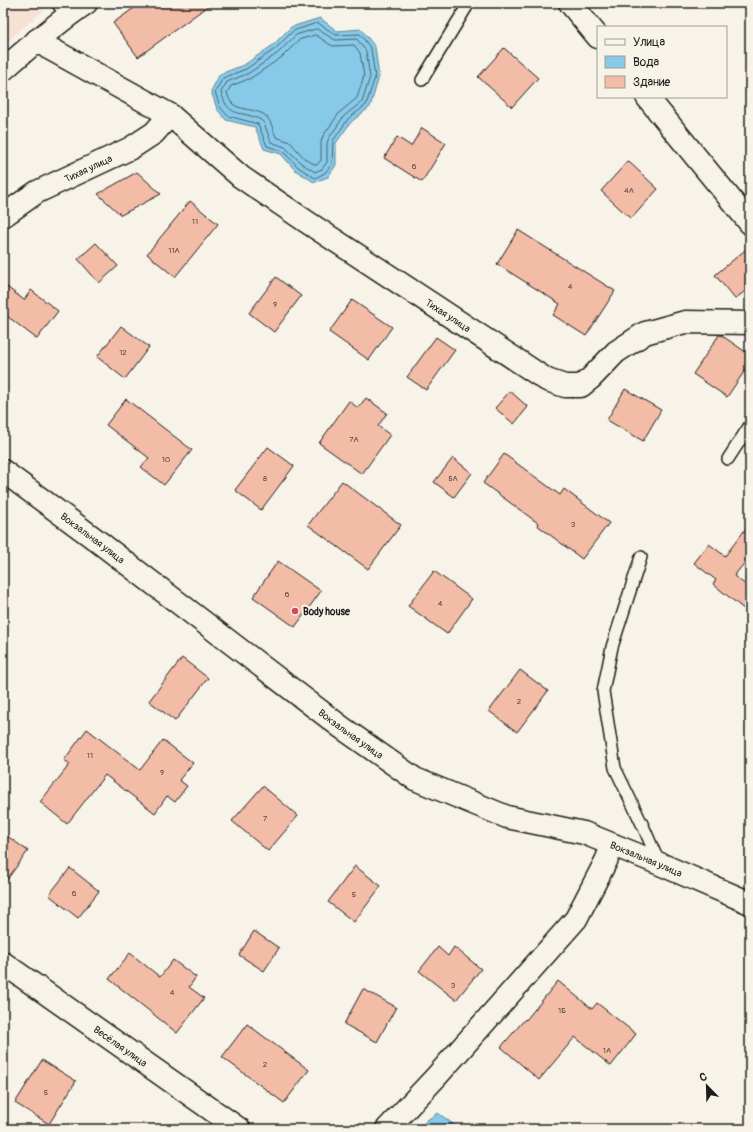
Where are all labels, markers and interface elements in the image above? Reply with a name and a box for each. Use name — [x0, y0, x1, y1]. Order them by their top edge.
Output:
legend — [597, 26, 727, 98]
text: Улица — [633, 35, 665, 50]
text: Вода — [633, 55, 659, 70]
text: Здание — [633, 75, 670, 90]
street label: Тихая улица — [63, 153, 115, 185]
house number: 6 — [412, 162, 417, 171]
house number: 4А — [624, 186, 634, 195]
house number: 11 — [192, 217, 198, 226]
house number: 11А — [168, 246, 180, 255]
house number: 4 — [568, 282, 573, 291]
street label: Тихая улица — [423, 297, 473, 335]
house number: 9 — [273, 300, 277, 309]
house number: 12 — [119, 348, 127, 357]
house number: 7А — [349, 435, 359, 444]
house number: 10 — [162, 455, 171, 464]
house number: 8 — [263, 474, 267, 483]
house number: 5А — [448, 474, 458, 483]
street label: Вокзальная улица — [58, 511, 127, 567]
house number: 3 — [571, 520, 576, 529]
house number: 6 — [285, 590, 290, 599]
house number: 4 — [438, 599, 443, 608]
marker: Body house — [290, 606, 300, 616]
place label: Body house — [303, 606, 351, 618]
house number: 2 — [517, 697, 522, 706]
street label: Вокзальная улица — [316, 707, 385, 762]
house number: 11 — [87, 751, 93, 760]
house number: 9 — [160, 768, 164, 777]
house number: 7 — [263, 814, 268, 823]
street label: Вокзальная улица — [608, 839, 684, 880]
house number: 6 — [72, 889, 77, 898]
house number: 5 — [352, 890, 356, 899]
house number: 3 — [451, 981, 456, 990]
house number: 4 — [170, 988, 175, 997]
house number: 1Б — [558, 1006, 566, 1015]
street label: Весёлая улица — [91, 1024, 150, 1070]
house number: 1А — [603, 1046, 611, 1055]
house number: 2 — [263, 1060, 268, 1069]
north arrow — [687, 1066, 727, 1106]
text: С — [698, 1070, 709, 1085]
house number: 5 — [44, 1088, 48, 1097]

